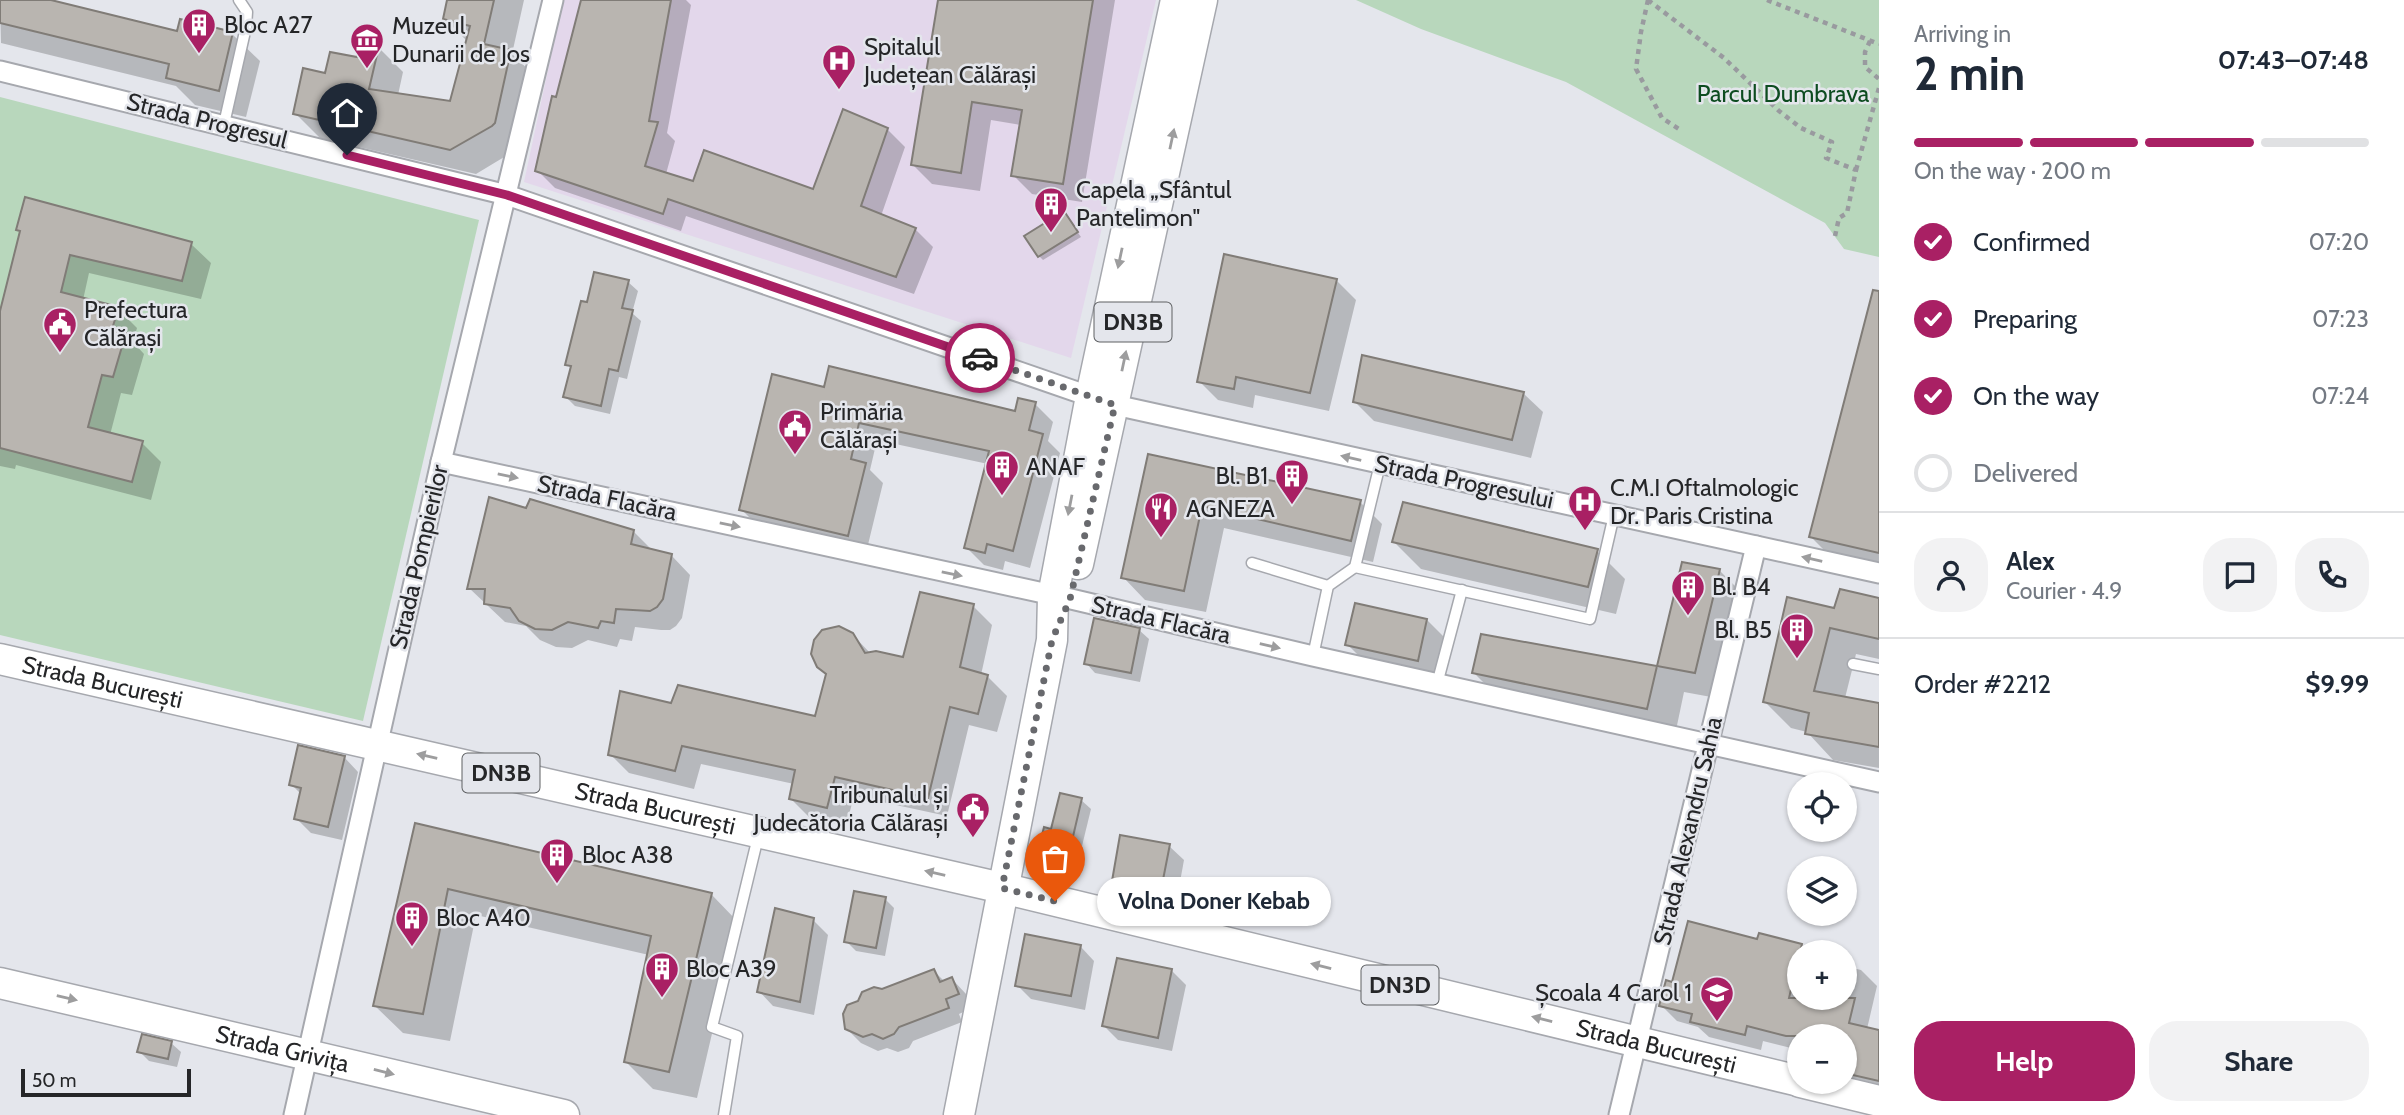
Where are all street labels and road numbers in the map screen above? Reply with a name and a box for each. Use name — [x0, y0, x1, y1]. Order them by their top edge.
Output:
street label: Strada Progresul — [124, 87, 291, 155]
road number: DN3B — [1094, 302, 1172, 342]
street label: Strada Progresului — [1372, 448, 1556, 515]
street label: Strada Pompierilor — [383, 461, 454, 652]
street label: Strada Flacăra — [535, 469, 680, 527]
street label: Strada Flacăra — [1089, 589, 1234, 650]
street label: Strada București — [19, 650, 186, 714]
street label: Strada Alexandru Sahia — [1647, 713, 1728, 948]
road number: DN3B — [462, 754, 540, 792]
street label: Strada București — [572, 776, 738, 841]
road number: DN3D — [1362, 966, 1438, 1004]
street label: Strada București — [1573, 1013, 1739, 1079]
street label: Strada Grivița — [213, 1019, 353, 1078]

